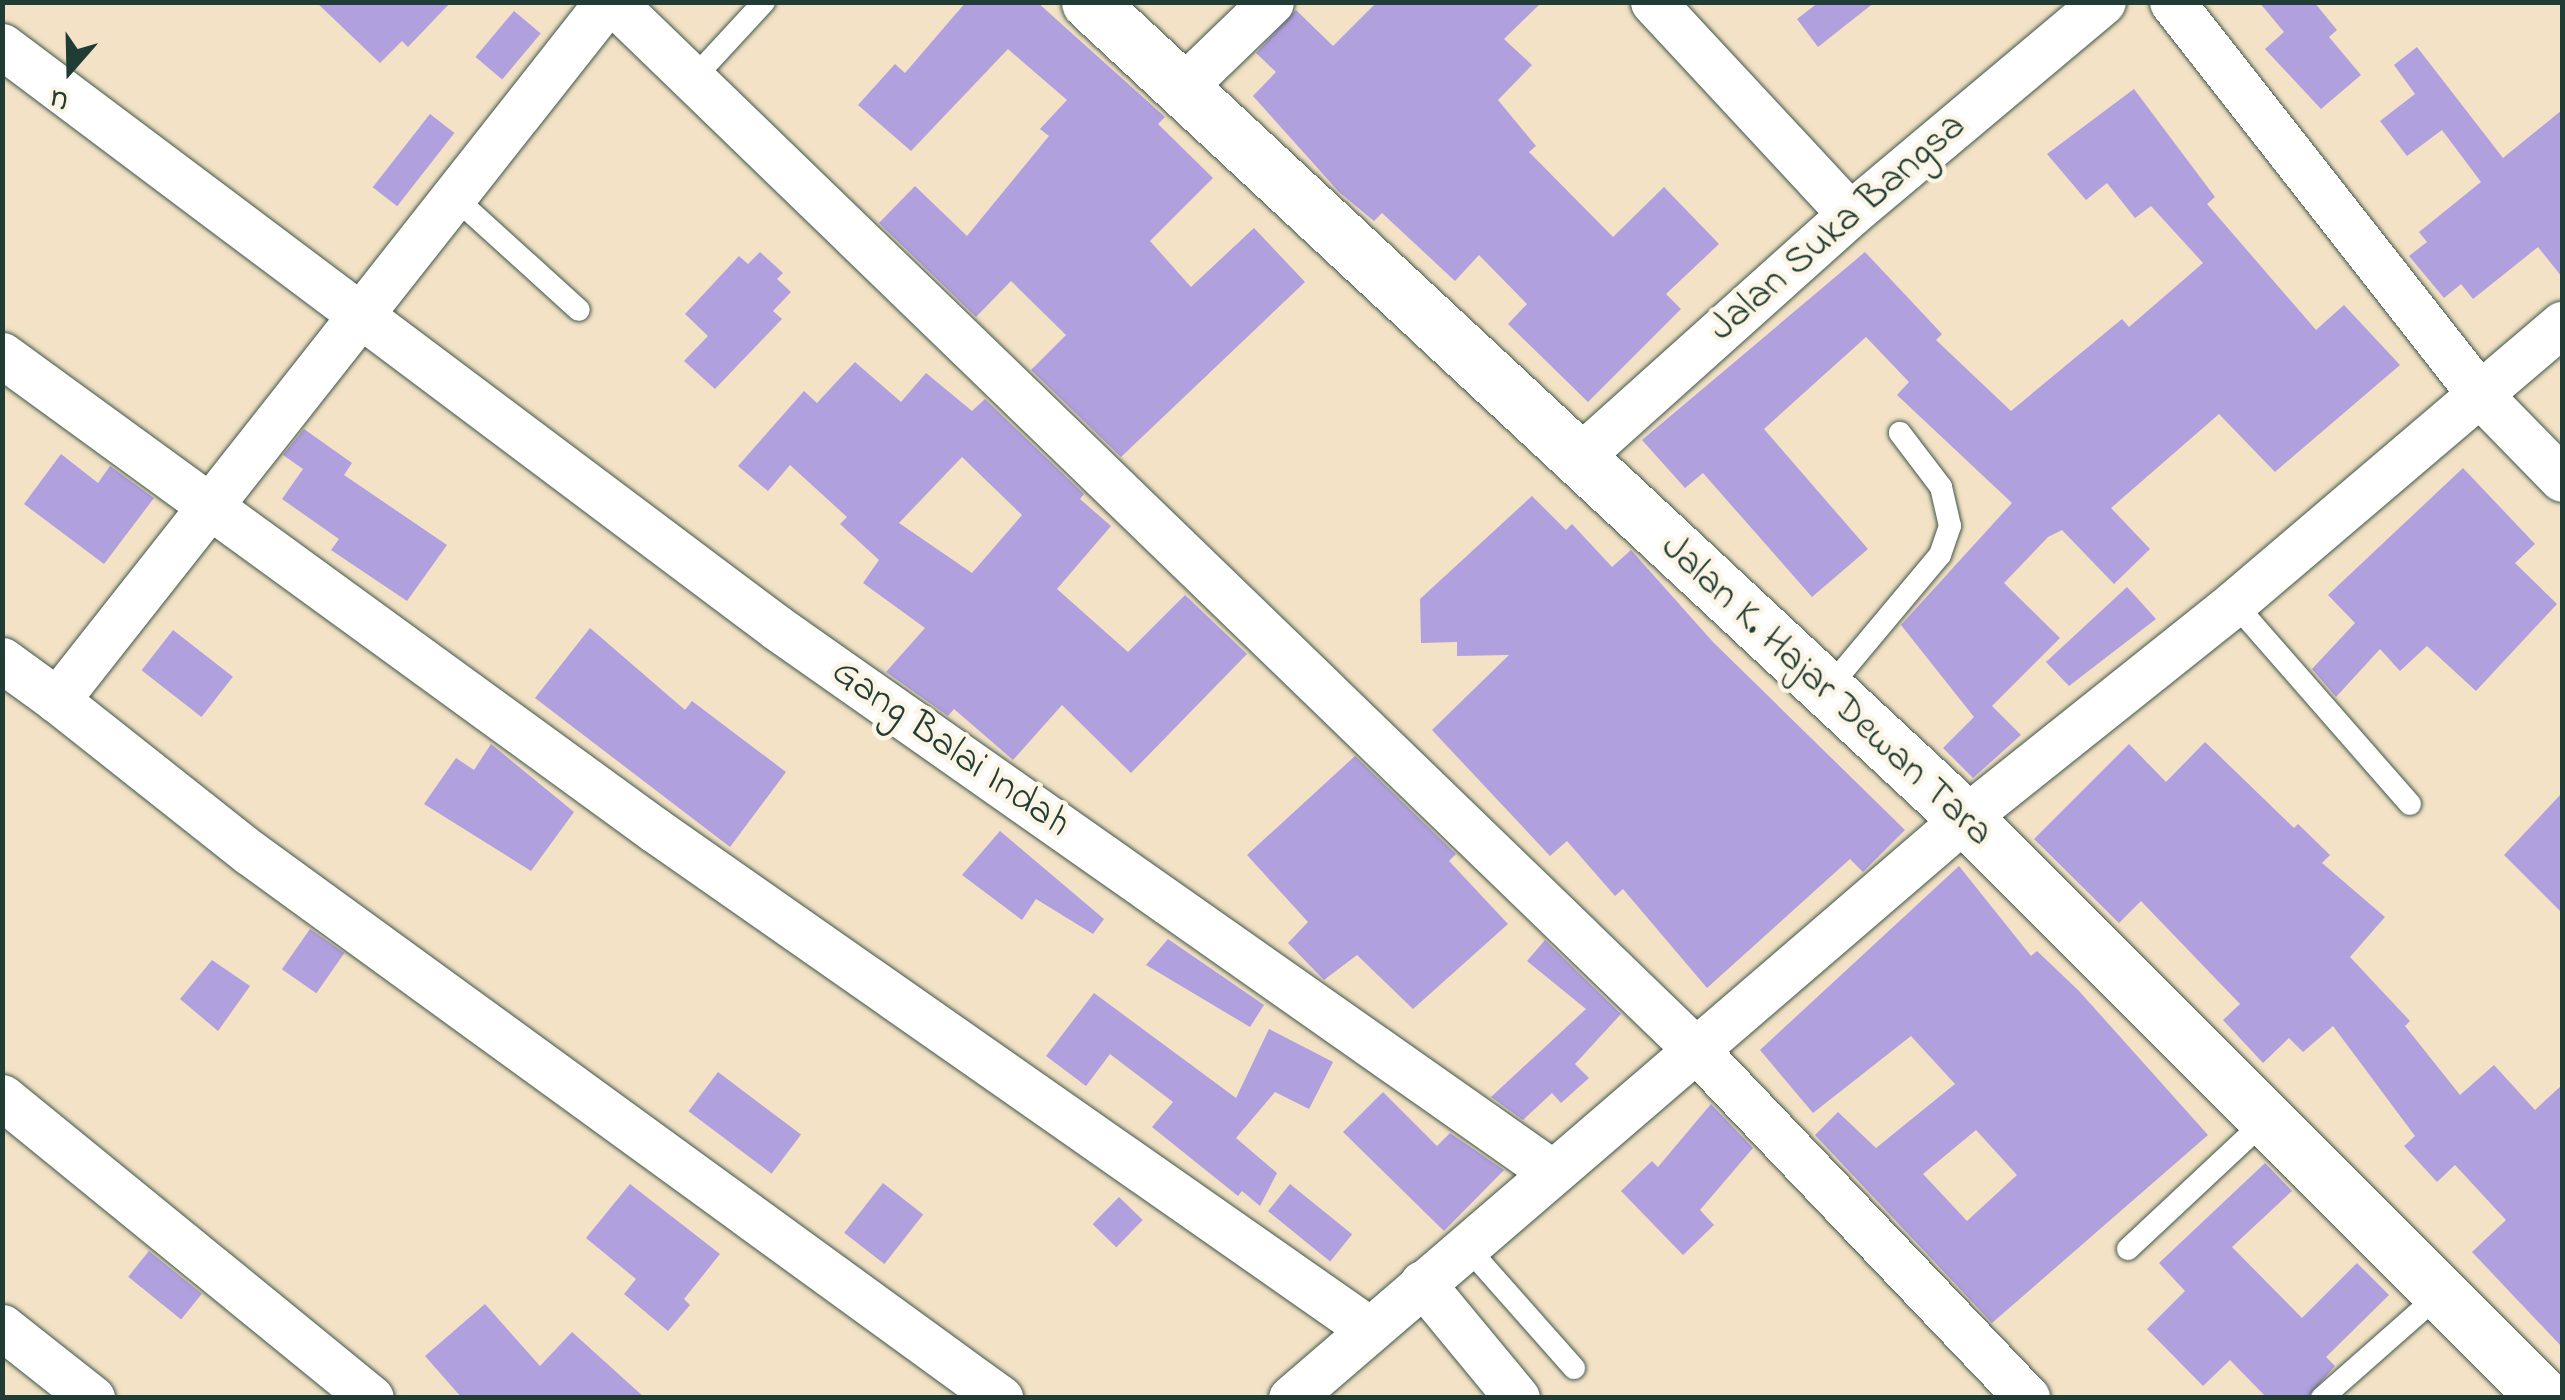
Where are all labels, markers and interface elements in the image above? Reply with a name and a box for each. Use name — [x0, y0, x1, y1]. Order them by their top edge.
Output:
north arrow — [20, 20, 120, 120]
text: U — [44, 76, 75, 121]
street label: Jalan Suka Bangsa — [1700, 103, 1976, 353]
street label: Jalan K. Hajar Dewan Tara — [1650, 524, 2002, 858]
street label: Gang Balai Indah — [821, 649, 1079, 849]

